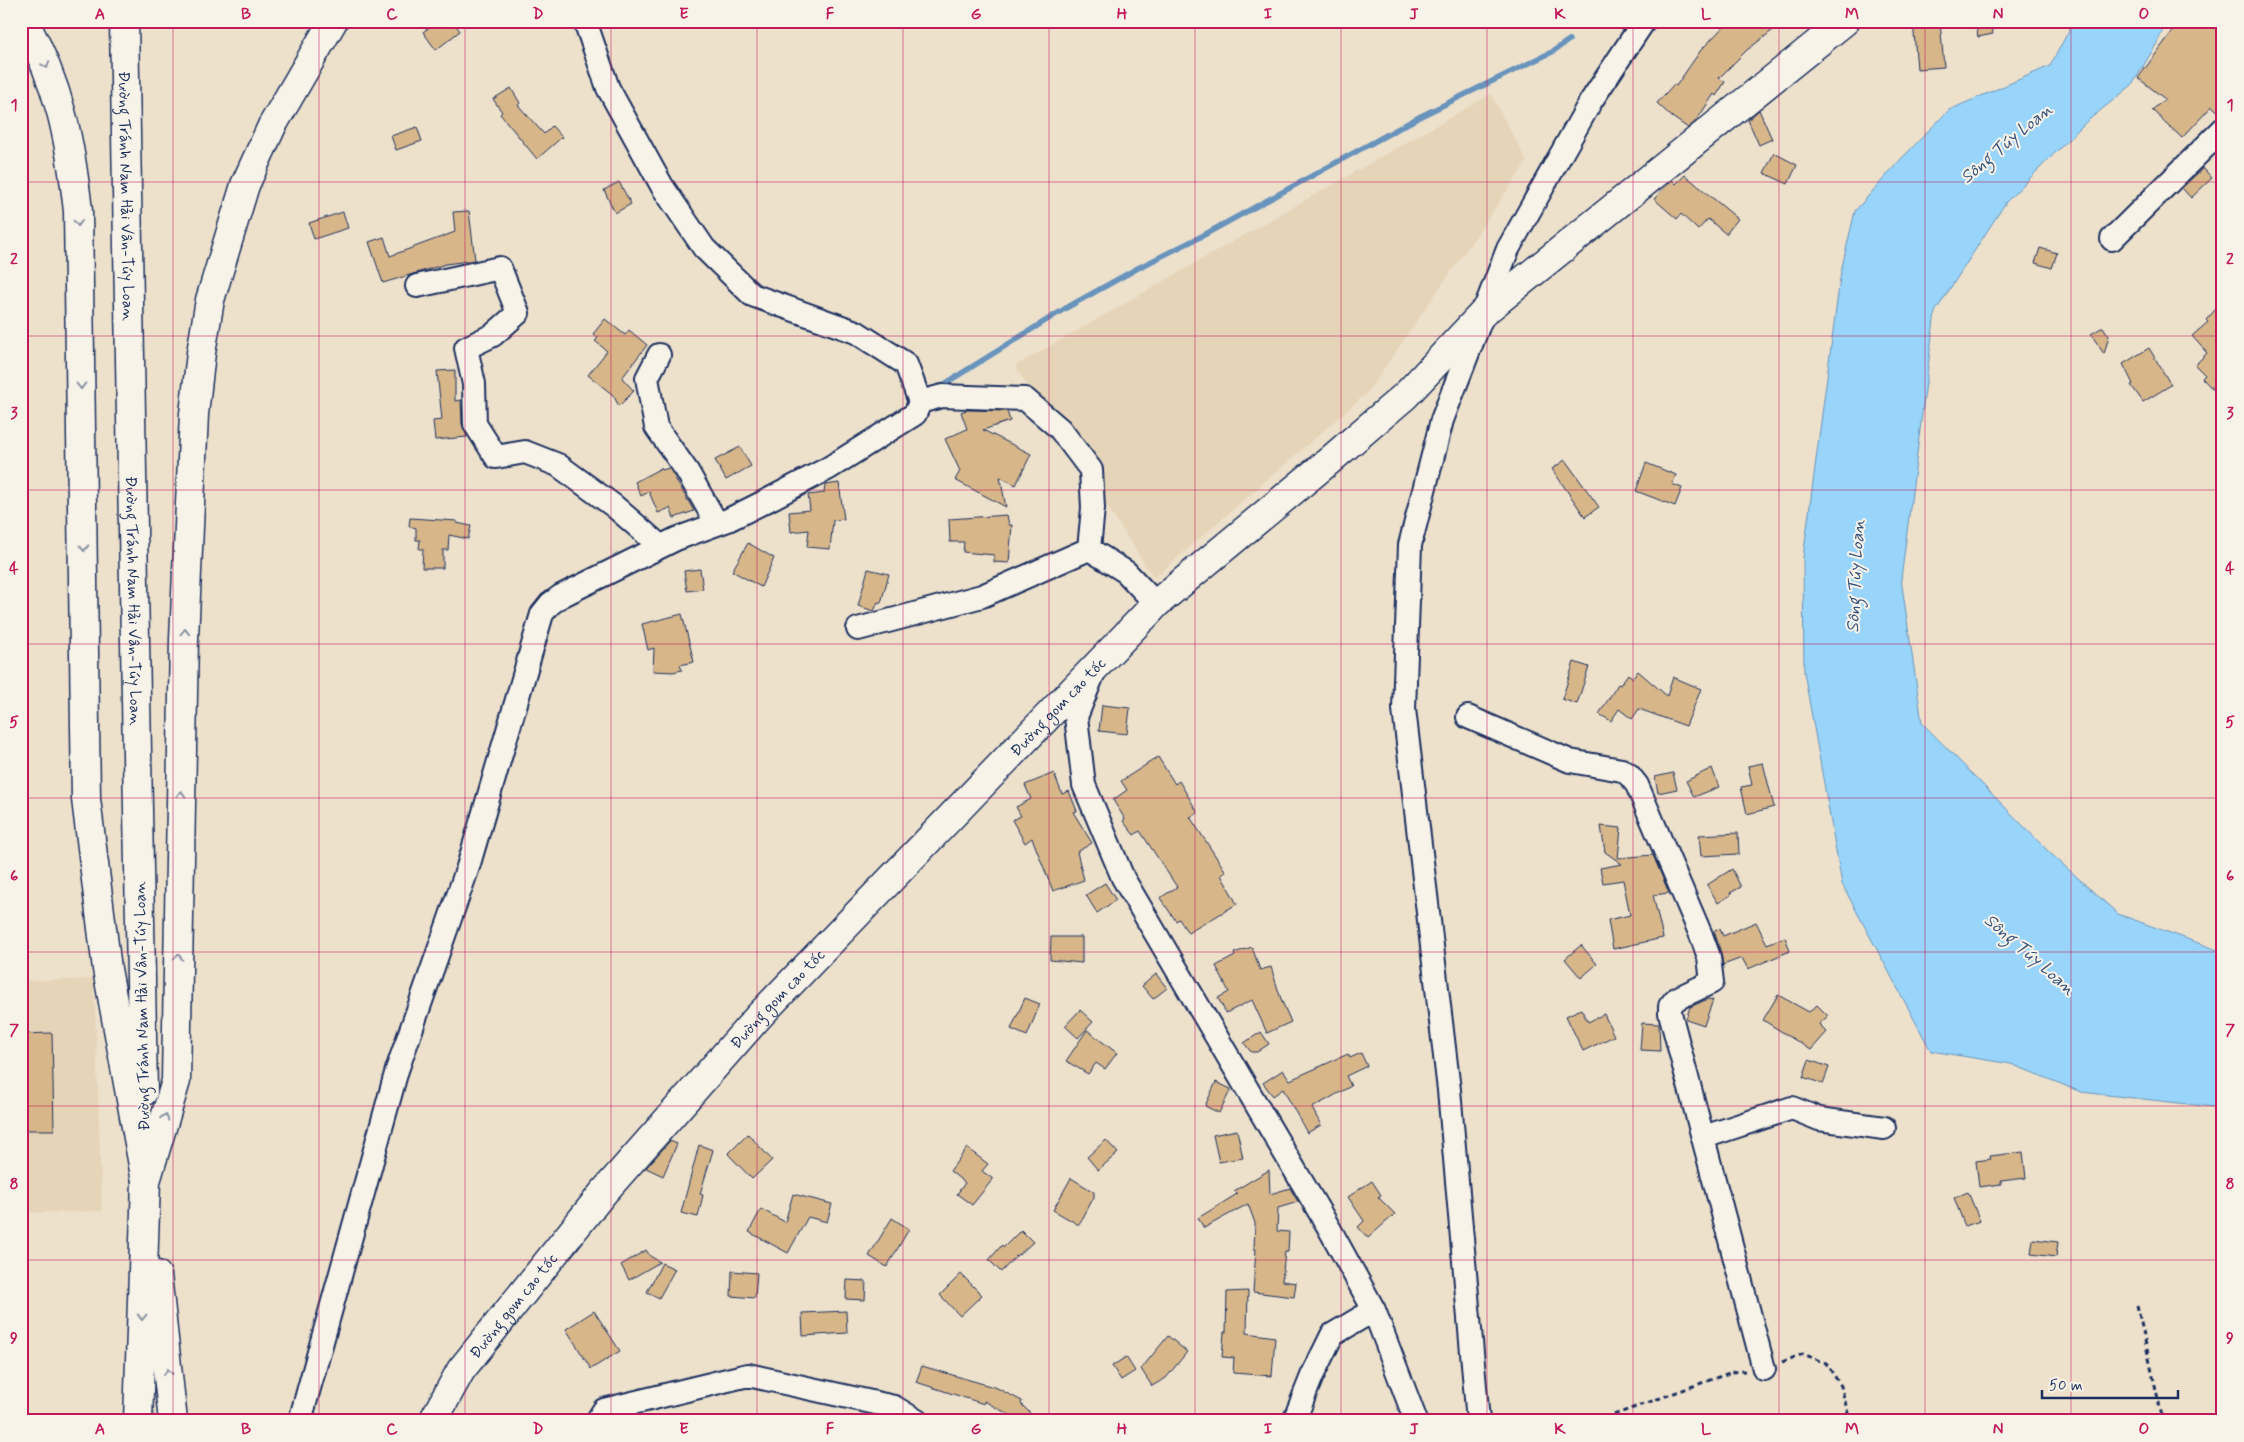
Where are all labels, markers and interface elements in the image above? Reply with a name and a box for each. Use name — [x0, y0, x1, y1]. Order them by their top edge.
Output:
text: A — [95, 4, 105, 25]
text: B — [241, 4, 251, 25]
text: C — [386, 4, 398, 25]
text: D — [532, 4, 544, 25]
text: E — [679, 4, 689, 25]
text: F — [826, 4, 835, 25]
text: G — [971, 4, 982, 25]
text: H — [1117, 4, 1128, 25]
text: I — [1264, 4, 1273, 25]
text: J — [1409, 4, 1419, 25]
text: K — [1554, 4, 1566, 25]
text: L — [1701, 4, 1712, 25]
text: M — [1845, 4, 1859, 25]
text: N — [1993, 4, 2003, 25]
text: O — [2139, 4, 2150, 25]
one-way arrow — [40, 60, 50, 69]
street label: Đường Tránh Nam Hải Vân-Túy Loan — [113, 71, 138, 322]
text: 1 — [10, 95, 18, 116]
text: 1 — [2226, 95, 2234, 116]
water label: Sông Túy Loan — [1956, 98, 2059, 191]
one-way arrow — [73, 220, 83, 227]
text: 2 — [10, 249, 18, 270]
text: 2 — [2226, 249, 2234, 270]
one-way arrow — [76, 382, 86, 390]
text: 3 — [10, 403, 18, 424]
text: 3 — [2226, 403, 2234, 424]
street label: Đường Tránh Nam Hải Vân-Túy Loan — [120, 476, 146, 726]
water label: Sông Túy Loan — [1841, 519, 1873, 633]
one-way arrow — [79, 544, 89, 552]
text: 4 — [9, 558, 19, 579]
text: 4 — [2225, 558, 2235, 579]
one-way arrow — [179, 627, 190, 635]
street label: Đường gom cao tốc — [1006, 653, 1111, 761]
text: 5 — [9, 712, 19, 733]
text: 5 — [2225, 712, 2235, 733]
one-way arrow — [176, 790, 186, 798]
text: 6 — [10, 866, 18, 887]
text: 6 — [2226, 866, 2234, 887]
street label: Đường Tránh Nam Hải Vân-Túy Loan — [130, 881, 156, 1131]
water label: Sông Túy Loan — [1977, 909, 2080, 1002]
street label: Đường gom cao tốc — [726, 945, 830, 1054]
one-way arrow — [173, 952, 183, 960]
text: 7 — [9, 1020, 19, 1041]
text: 7 — [2225, 1020, 2235, 1041]
one-way arrow — [159, 1114, 169, 1122]
text: 8 — [9, 1174, 19, 1195]
text: 8 — [2225, 1174, 2235, 1195]
street label: Đường gom cao tốc — [465, 1249, 563, 1363]
one-way arrow — [136, 1313, 147, 1321]
text: 9 — [10, 1328, 18, 1349]
text: 9 — [2226, 1328, 2234, 1349]
scale bar — [2042, 1367, 2178, 1399]
one-way arrow — [163, 1368, 174, 1376]
text: 50 m — [2049, 1376, 2083, 1396]
text: A — [95, 1419, 105, 1440]
text: B — [241, 1419, 251, 1440]
text: C — [386, 1419, 398, 1440]
text: D — [532, 1419, 544, 1440]
text: E — [679, 1419, 689, 1440]
text: F — [826, 1419, 835, 1440]
text: G — [971, 1419, 982, 1440]
text: H — [1117, 1419, 1128, 1440]
text: I — [1264, 1419, 1273, 1440]
text: J — [1409, 1419, 1419, 1440]
text: K — [1554, 1419, 1566, 1440]
text: L — [1701, 1419, 1712, 1440]
text: M — [1845, 1419, 1859, 1440]
text: N — [1993, 1419, 2003, 1440]
text: O — [2139, 1419, 2150, 1440]

